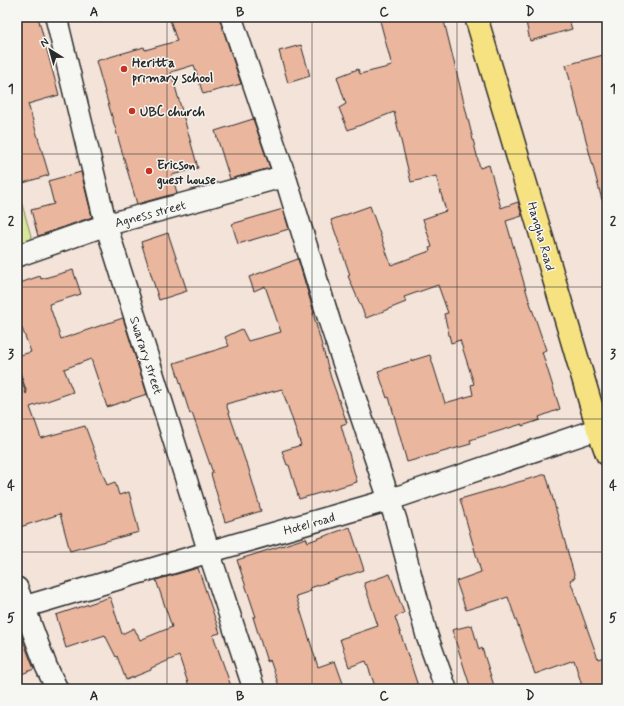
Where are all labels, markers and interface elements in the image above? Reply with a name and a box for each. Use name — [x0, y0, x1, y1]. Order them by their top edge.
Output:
text: A — [90, 4, 98, 21]
text: B — [236, 4, 245, 21]
text: C — [379, 4, 389, 21]
text: D — [526, 4, 535, 21]
north arrow — [30, 30, 70, 70]
text: N — [37, 35, 52, 51]
place label: Heritta primary school — [132, 55, 213, 87]
marker: Heritta primary school — [119, 64, 129, 74]
text: 1 — [8, 81, 14, 98]
text: 1 — [610, 81, 616, 98]
place label: UBC church — [140, 104, 205, 121]
marker: UBC church — [127, 106, 137, 116]
place label: Ericson guest house — [157, 157, 216, 190]
marker: Ericson guest house — [144, 166, 154, 176]
street label: Agness street — [113, 197, 188, 232]
street label: Hangha Road — [522, 200, 559, 273]
text: 2 — [8, 213, 15, 230]
text: 2 — [610, 213, 617, 230]
street label: Swarary street — [125, 314, 166, 397]
text: 3 — [8, 346, 14, 363]
text: 3 — [610, 346, 616, 363]
text: 4 — [7, 478, 15, 495]
text: 4 — [609, 478, 617, 495]
street label: Hotel road — [282, 509, 337, 540]
text: 5 — [7, 610, 15, 627]
text: 5 — [609, 610, 617, 627]
text: A — [90, 688, 98, 705]
text: B — [236, 688, 245, 705]
text: C — [379, 688, 389, 705]
text: D — [526, 688, 535, 705]

